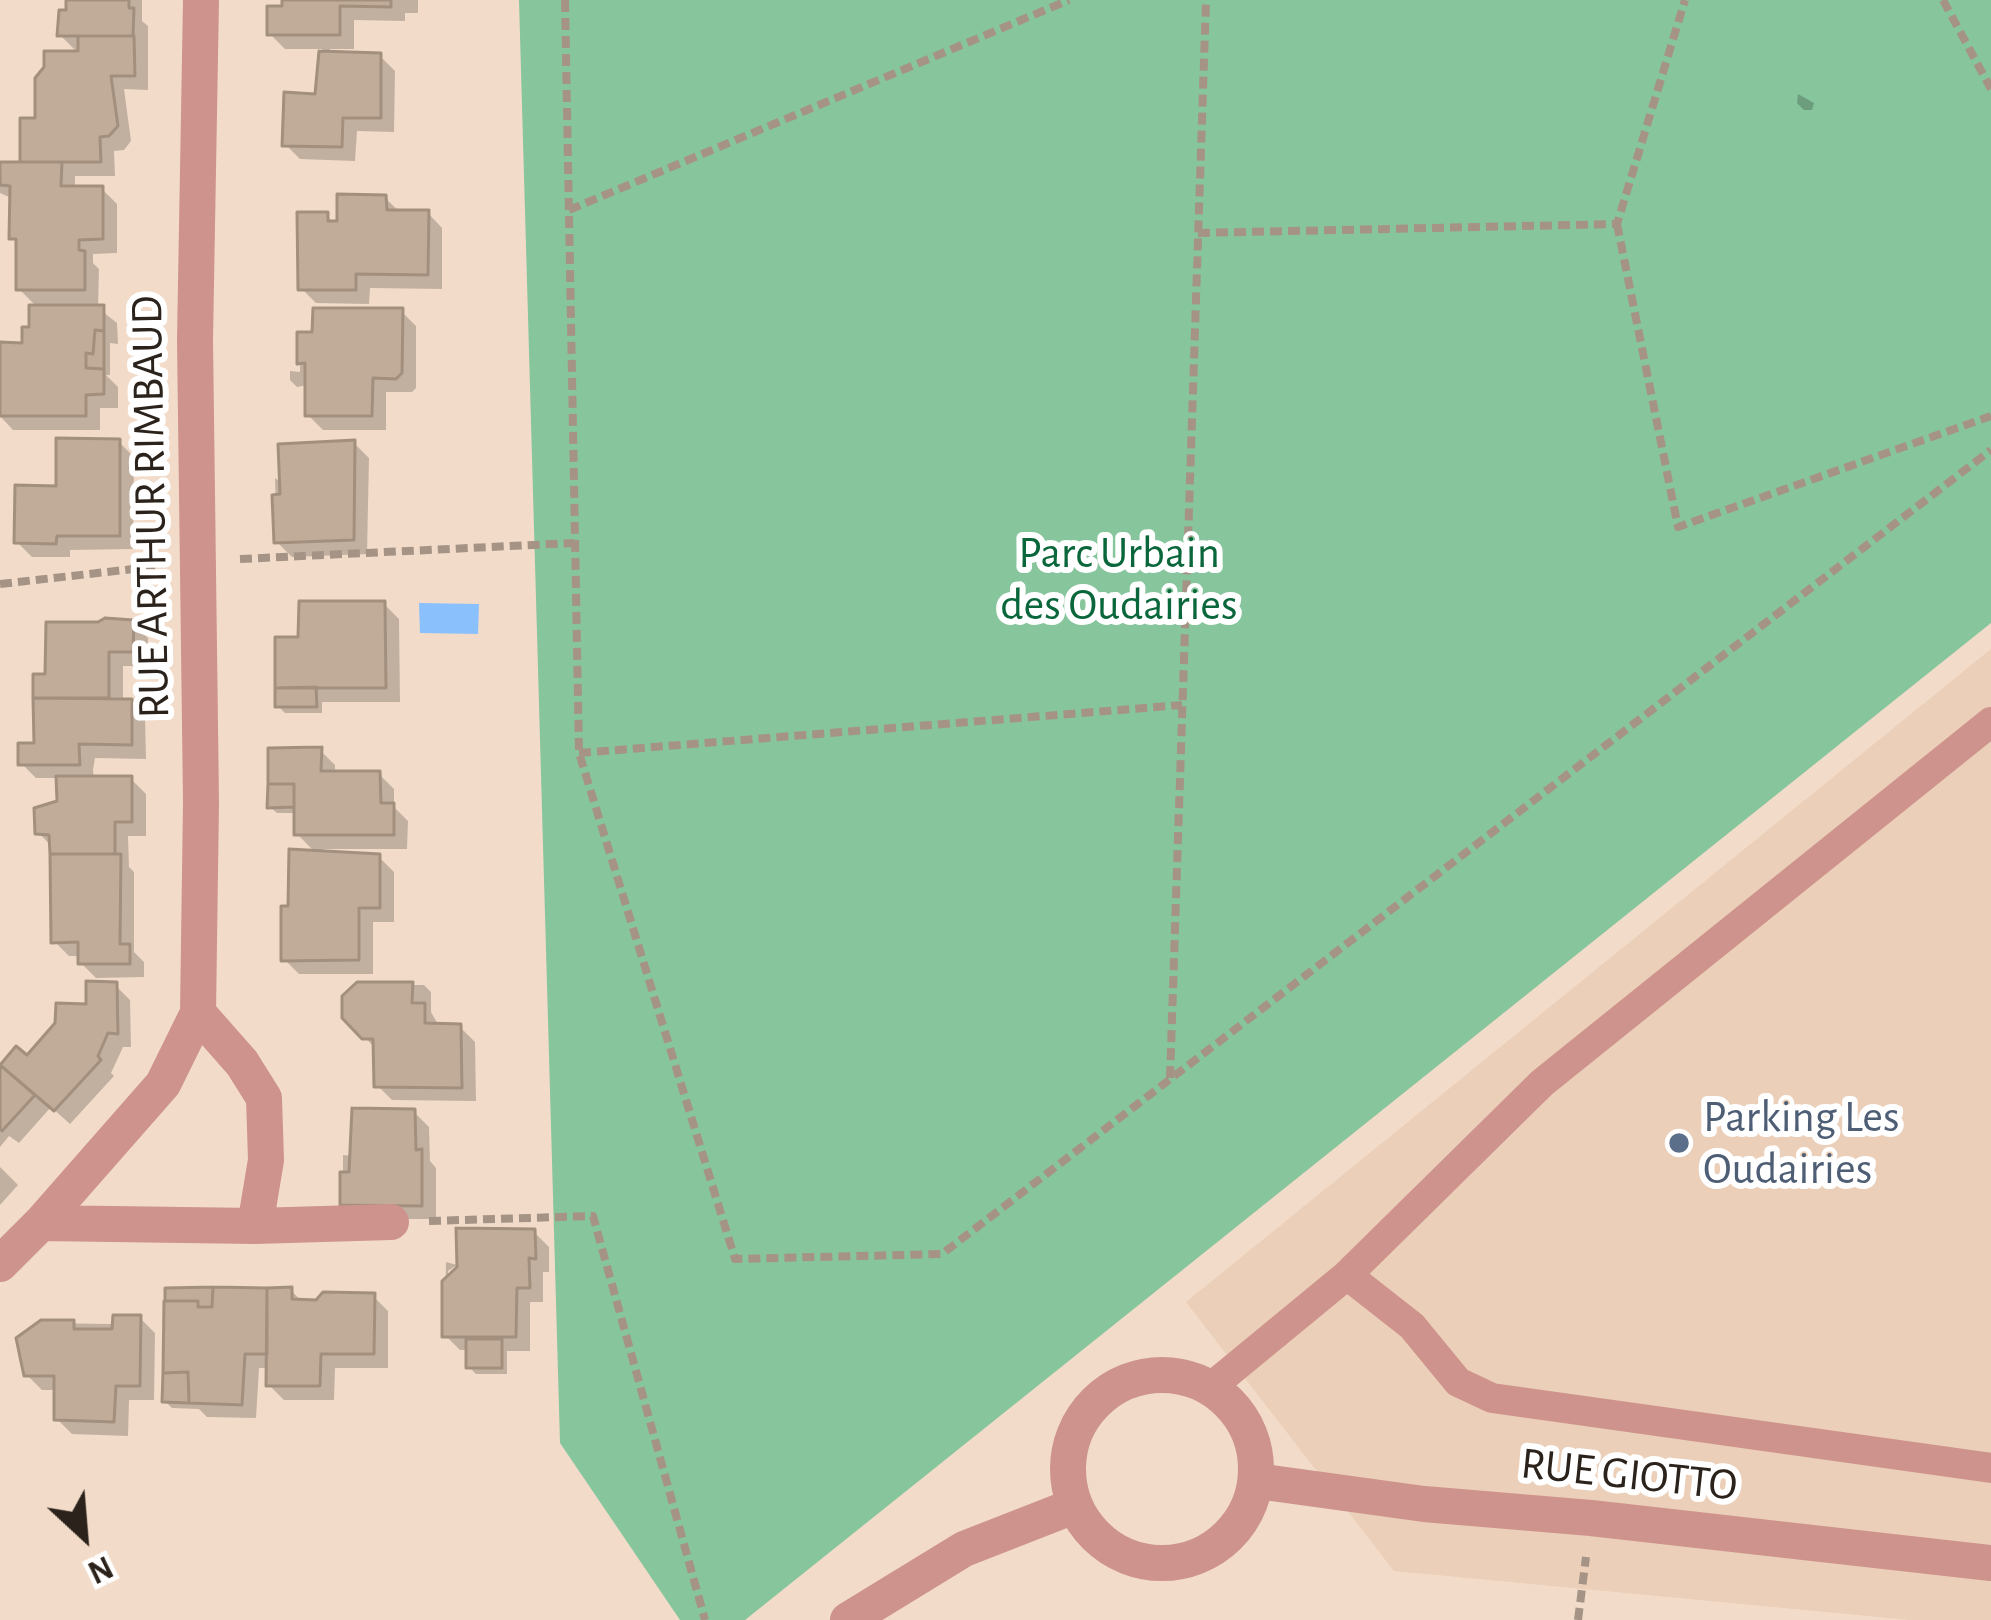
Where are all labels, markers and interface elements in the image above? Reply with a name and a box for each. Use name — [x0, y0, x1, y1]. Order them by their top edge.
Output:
street label: RUE ARTHUR RIMBAUD — [120, 295, 182, 719]
park label: Parc Urbain des Oudairies — [1000, 526, 1238, 632]
place label: Parking Les Oudairies — [1703, 1090, 1900, 1196]
marker: Parking Les Oudairies — [1666, 1130, 1692, 1156]
street label: RUE GIOTTO — [1518, 1437, 1740, 1513]
north arrow — [24, 1476, 144, 1596]
text: N — [82, 1549, 118, 1589]

